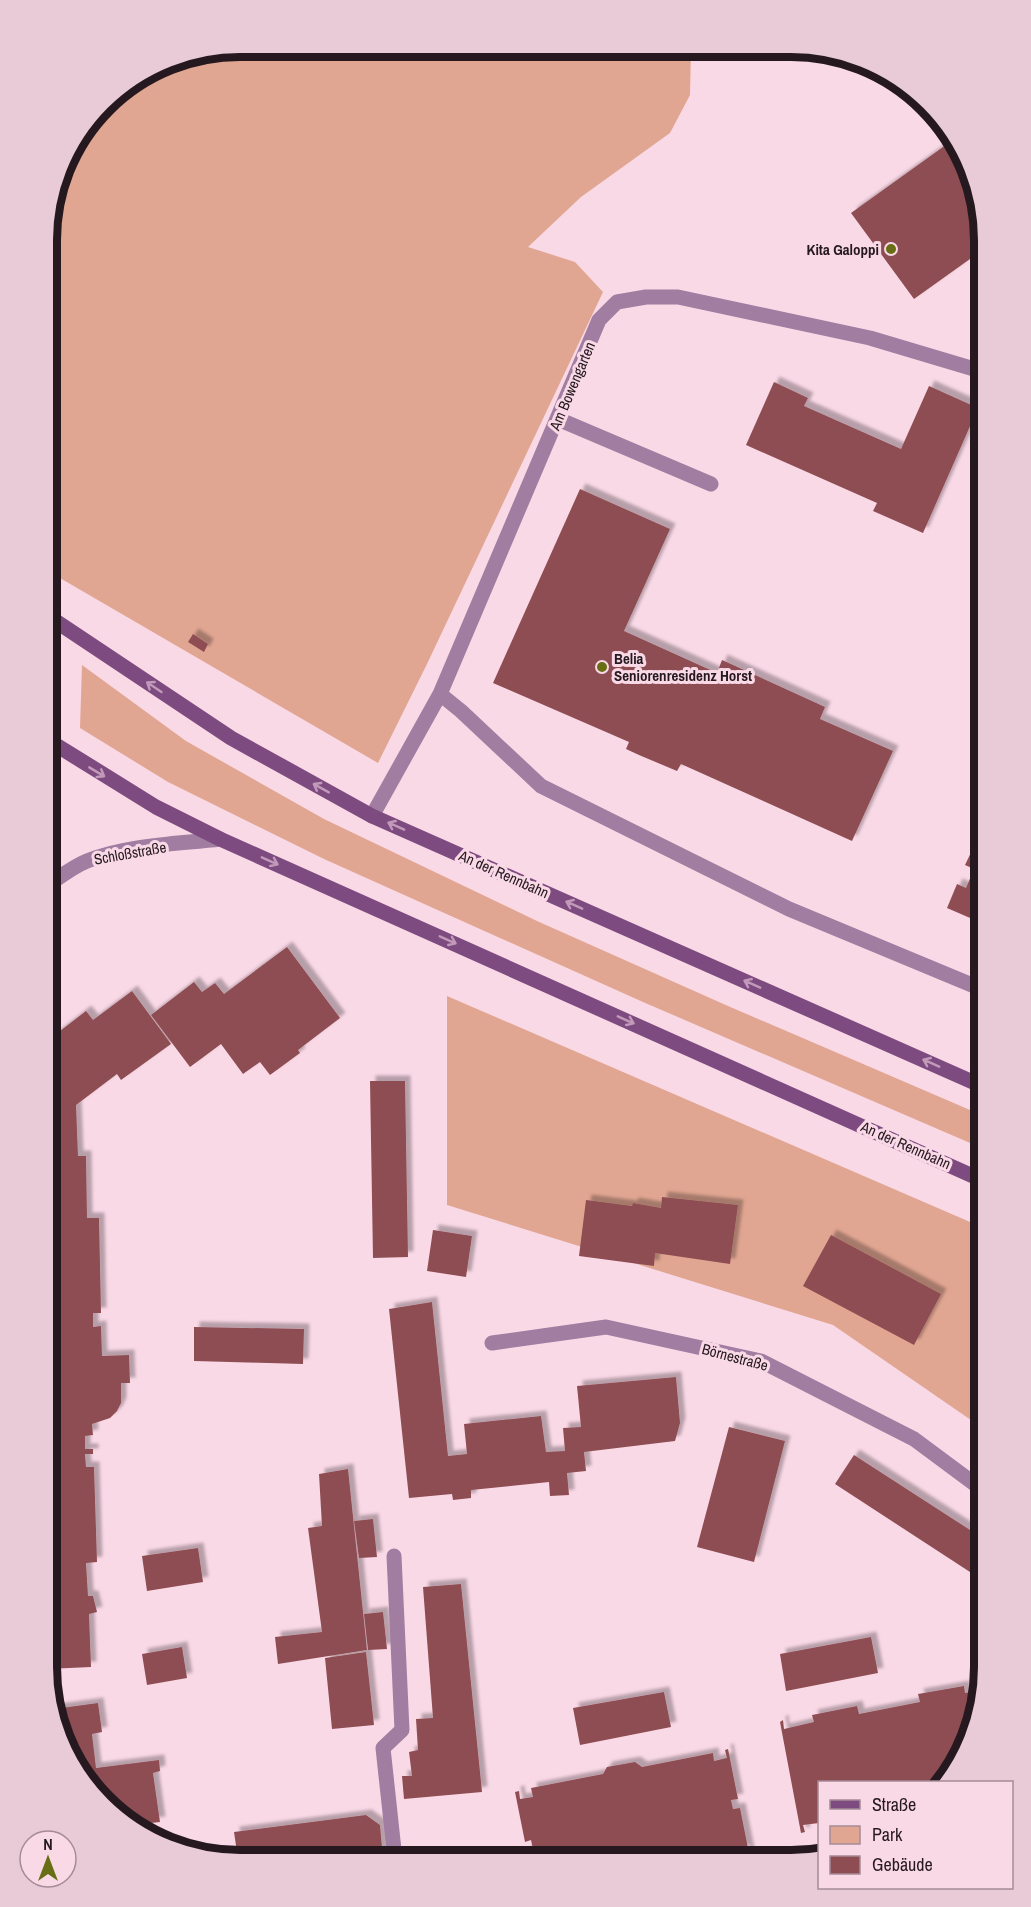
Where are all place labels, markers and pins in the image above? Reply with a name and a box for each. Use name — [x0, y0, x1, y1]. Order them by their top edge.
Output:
place label: Kita Galoppi — [807, 239, 879, 260]
marker: Kita Galoppi — [884, 242, 898, 256]
place label: Belia Seniorenresidenz Horst — [614, 648, 752, 686]
marker: Belia Seniorenresidenz Horst — [595, 660, 609, 674]

